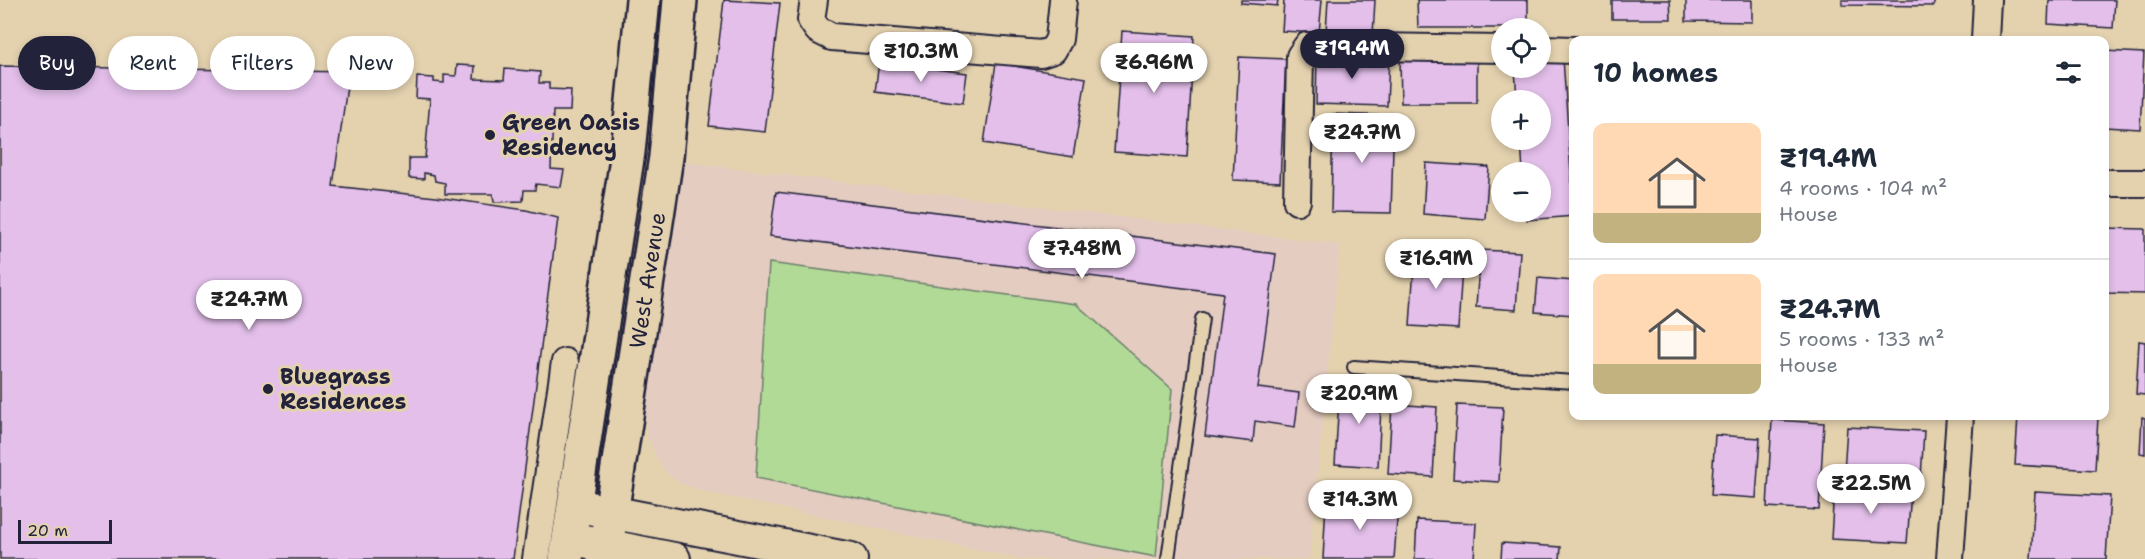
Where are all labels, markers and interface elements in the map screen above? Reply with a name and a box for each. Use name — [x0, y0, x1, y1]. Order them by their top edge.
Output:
map controls — [1491, 18, 1551, 222]
button: locate — [1491, 18, 1551, 78]
pin: ₹19.4M — [1303, 29, 1401, 80]
pin: ₹10.3M — [872, 32, 970, 83]
text: ₹19.4M — [1314, 35, 1390, 61]
chip: Buy — [18, 36, 96, 90]
chip: Rent — [108, 36, 198, 90]
chip: Filters — [210, 36, 315, 90]
chip: New — [327, 36, 414, 90]
text: ₹10.3M — [883, 38, 959, 64]
pin: ₹6.96M — [1105, 43, 1203, 94]
text: ₹6.96M — [1114, 49, 1194, 75]
text: 10 homes — [1593, 55, 1718, 90]
icon: filters — [2052, 56, 2085, 89]
button: + — [1491, 90, 1551, 150]
place label: Green Oasis Residency — [502, 108, 640, 162]
pin: ₹24.7M — [1313, 113, 1411, 164]
text: ₹24.7M — [1323, 119, 1401, 145]
marker: Green Oasis Residency — [483, 128, 497, 142]
text: ₹19.4M — [1779, 140, 1877, 175]
icon: home — [1641, 147, 1713, 219]
button: − — [1491, 162, 1551, 222]
text: 4 rooms · 104 m² — [1779, 175, 1947, 201]
text: House — [1779, 201, 1838, 227]
street label: West Avenue — [623, 210, 672, 351]
pin: ₹7.48M — [1033, 229, 1131, 280]
text: ₹7.48M — [1042, 235, 1122, 261]
pin: ₹16.9M — [1387, 239, 1485, 290]
text: ₹16.9M — [1399, 245, 1473, 271]
pin: ₹24.7M — [200, 280, 298, 331]
text: ₹24.7M — [210, 286, 288, 312]
text: ₹24.7M — [1779, 291, 1881, 326]
icon: home — [1641, 298, 1713, 370]
text: 5 rooms · 133 m² — [1779, 326, 1944, 352]
text: House — [1779, 352, 1838, 378]
place label: Bluegrass Residences — [280, 362, 406, 416]
pin: ₹20.9M — [1310, 374, 1408, 425]
text: ₹20.9M — [1320, 380, 1398, 406]
marker: Bluegrass Residences — [261, 382, 275, 396]
pin: ₹22.5M — [1822, 464, 1920, 515]
text: ₹22.5M — [1831, 470, 1911, 496]
pin: ₹14.3M — [1311, 480, 1409, 531]
text: ₹14.3M — [1322, 486, 1398, 512]
scale bar — [18, 517, 112, 544]
text: 20 m — [27, 520, 68, 541]

